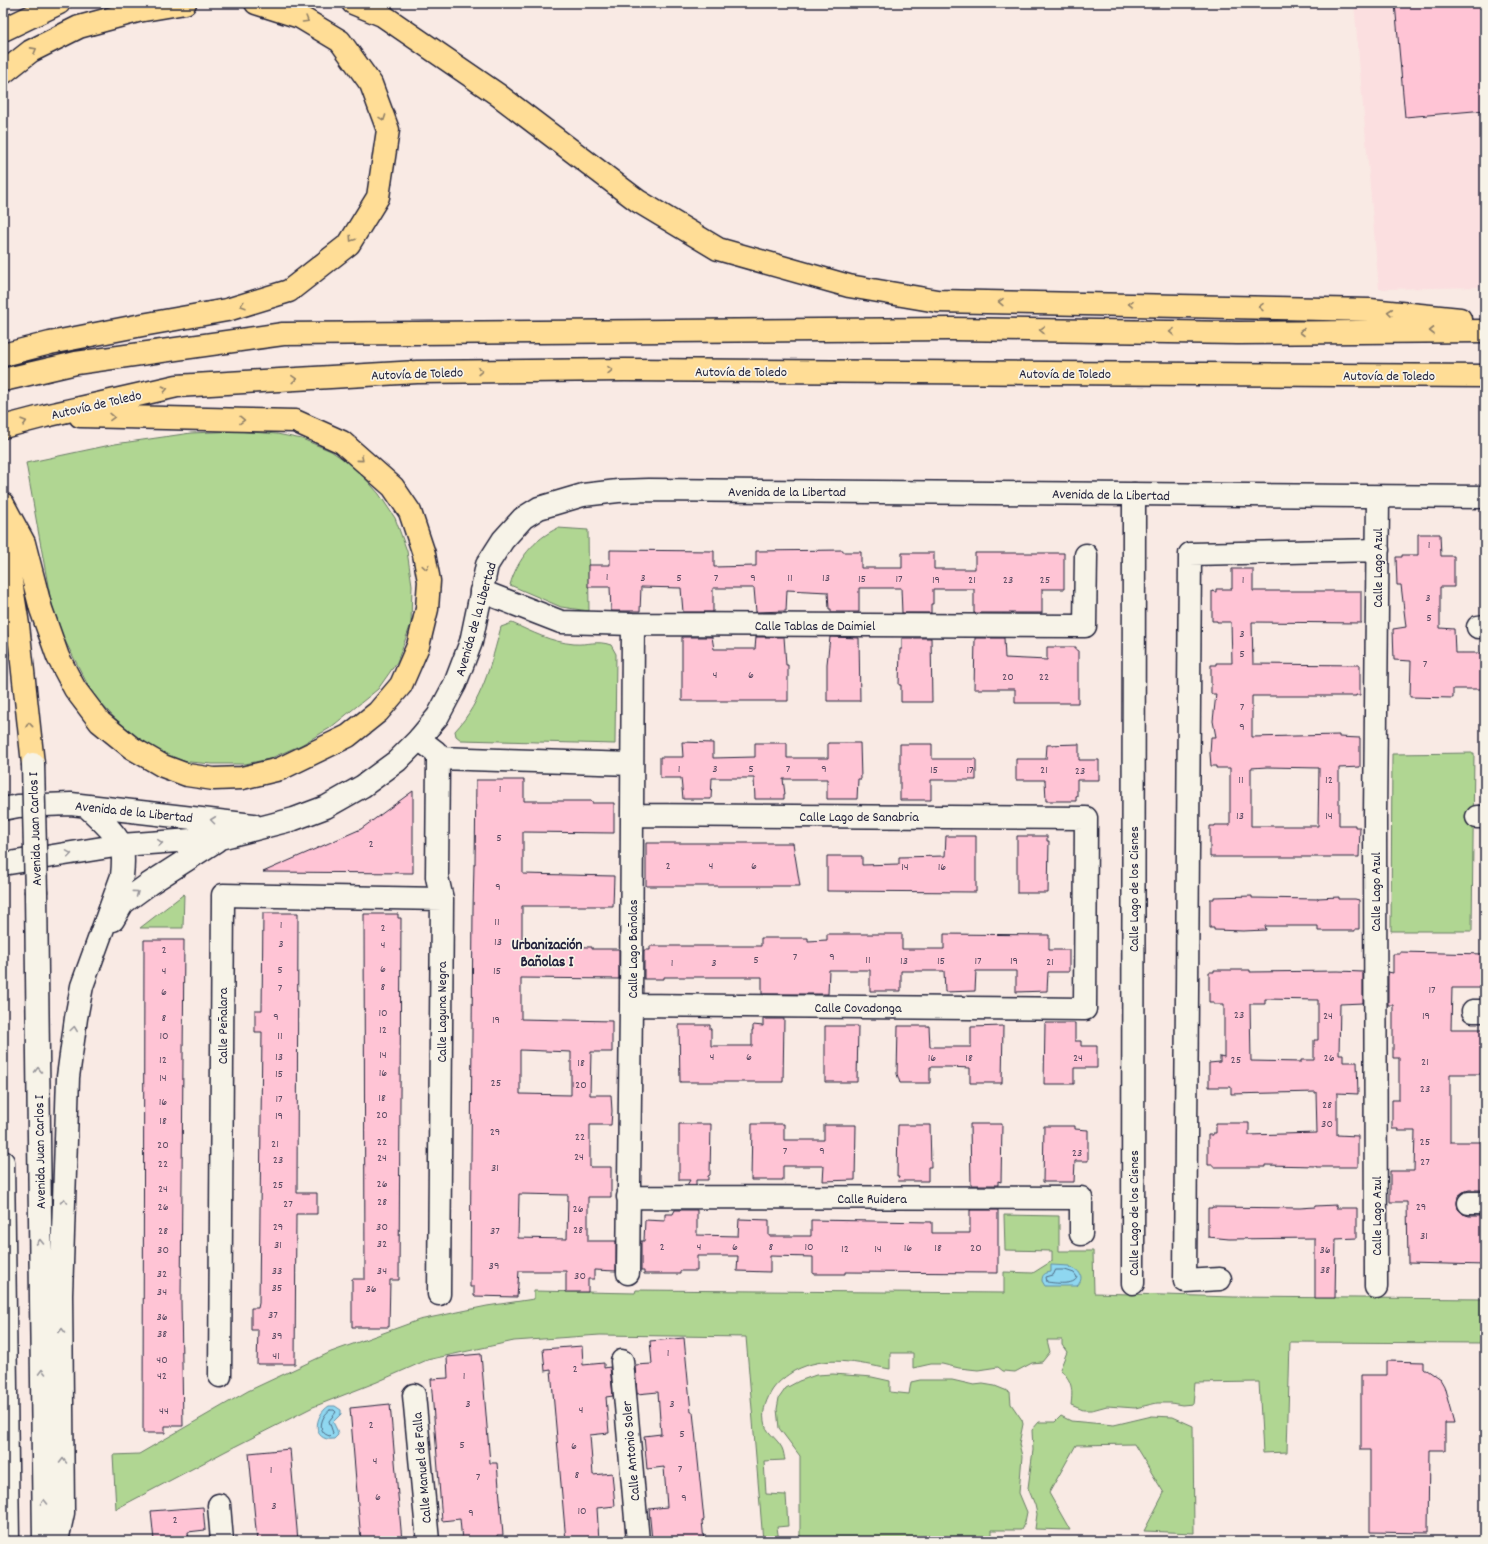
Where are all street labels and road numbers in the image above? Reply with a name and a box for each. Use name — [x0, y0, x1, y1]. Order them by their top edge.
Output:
street label: Autovía de Toledo — [371, 363, 463, 387]
street label: Autovía de Toledo — [695, 363, 787, 383]
street label: Autovía de Toledo — [1019, 365, 1111, 385]
street label: Autovía de Toledo — [1343, 367, 1435, 387]
street label: Autovía de Toledo — [49, 386, 144, 426]
street label: Avenida de la Libertad — [728, 483, 846, 503]
street label: Avenida de la Libertad — [1052, 485, 1170, 507]
street label: Calle Lago Azul — [1369, 527, 1389, 608]
street label: Avenida de la Libertad — [451, 560, 503, 679]
street label: Calle Tablas de Daimiel — [755, 617, 876, 637]
street label: Avenida Juan Carlos I — [24, 771, 48, 886]
street label: Avenida de la Libertad — [74, 797, 194, 829]
street label: Calle Lago de Sanabria — [799, 808, 919, 828]
street label: Calle Lago de los Cisnes — [1125, 826, 1145, 952]
street label: Calle Lago Azul — [1367, 851, 1387, 932]
street label: Calle Lago Bañolas — [624, 899, 644, 999]
street label: Calle Laguna Negra — [433, 961, 453, 1063]
street label: Calle Peñalara — [214, 987, 234, 1064]
street label: Calle Covadonga — [814, 999, 902, 1019]
street label: Avenida Juan Carlos I — [30, 1094, 52, 1209]
street label: Calle Lago de los Cisnes — [1125, 1150, 1145, 1276]
street label: Calle Lago Azul — [1368, 1175, 1388, 1256]
street label: Calle Ruidera — [837, 1190, 907, 1210]
street label: Calle Antonio Soler — [618, 1399, 646, 1502]
street label: Calle Manuel de Falla — [408, 1411, 438, 1524]

